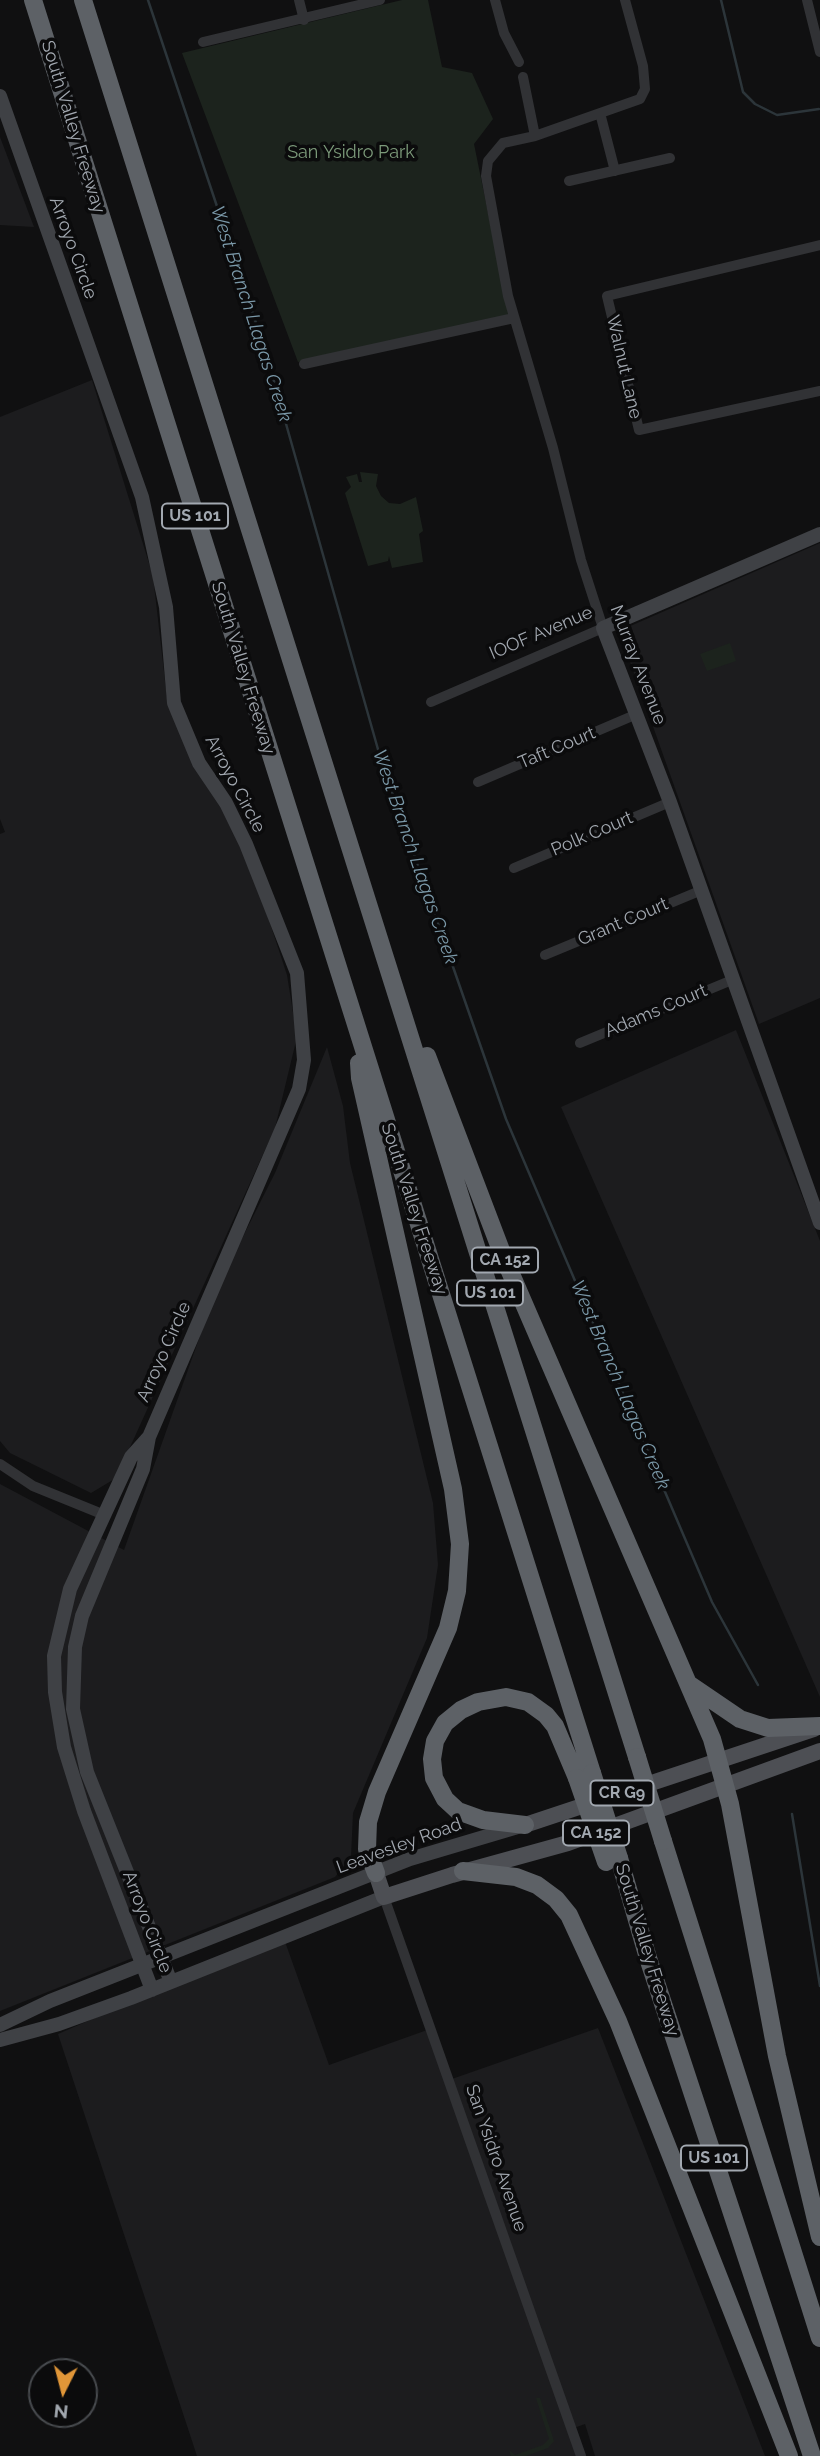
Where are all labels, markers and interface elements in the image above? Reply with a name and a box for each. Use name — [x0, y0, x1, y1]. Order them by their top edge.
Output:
street label: South Valley Freeway — [36, 38, 110, 216]
park label: San Ysidro Park — [287, 142, 415, 164]
street label: Arroyo Circle — [45, 194, 101, 302]
water label: West Branch Llagas Creek — [205, 203, 297, 425]
street label: Walnut Lane — [602, 313, 646, 421]
road number: US 101 — [162, 503, 228, 528]
street label: South Valley Freeway — [206, 579, 280, 757]
street label: IOOF Avenue — [486, 602, 596, 664]
street label: Murray Avenue — [605, 602, 671, 728]
street label: Taft Court — [515, 722, 599, 774]
street label: Arroyo Circle — [200, 732, 270, 836]
water label: West Branch Llagas Creek — [367, 747, 463, 967]
street label: Polk Court — [548, 807, 636, 861]
street label: Grant Court — [575, 893, 671, 951]
street label: Adams Court — [602, 980, 710, 1042]
street label: South Valley Freeway — [376, 1120, 452, 1298]
road number: CA 152 — [472, 1248, 538, 1272]
water label: West Branch Llagas Creek — [565, 1277, 675, 1493]
road number: US 101 — [457, 1280, 523, 1306]
street label: Arroyo Circle — [132, 1299, 196, 1405]
road number: CR G9 — [590, 1781, 654, 1806]
street label: Leavesley Road — [333, 1813, 465, 1879]
road number: CA 152 — [563, 1820, 629, 1845]
street label: South Valley Freeway — [610, 1861, 684, 2039]
street label: Arroyo Circle — [118, 1868, 176, 1976]
street label: San Ysidro Avenue — [461, 2082, 531, 2234]
road number: US 101 — [681, 2146, 747, 2170]
north arrow — [28, 2358, 98, 2428]
text: N — [53, 2400, 69, 2424]

